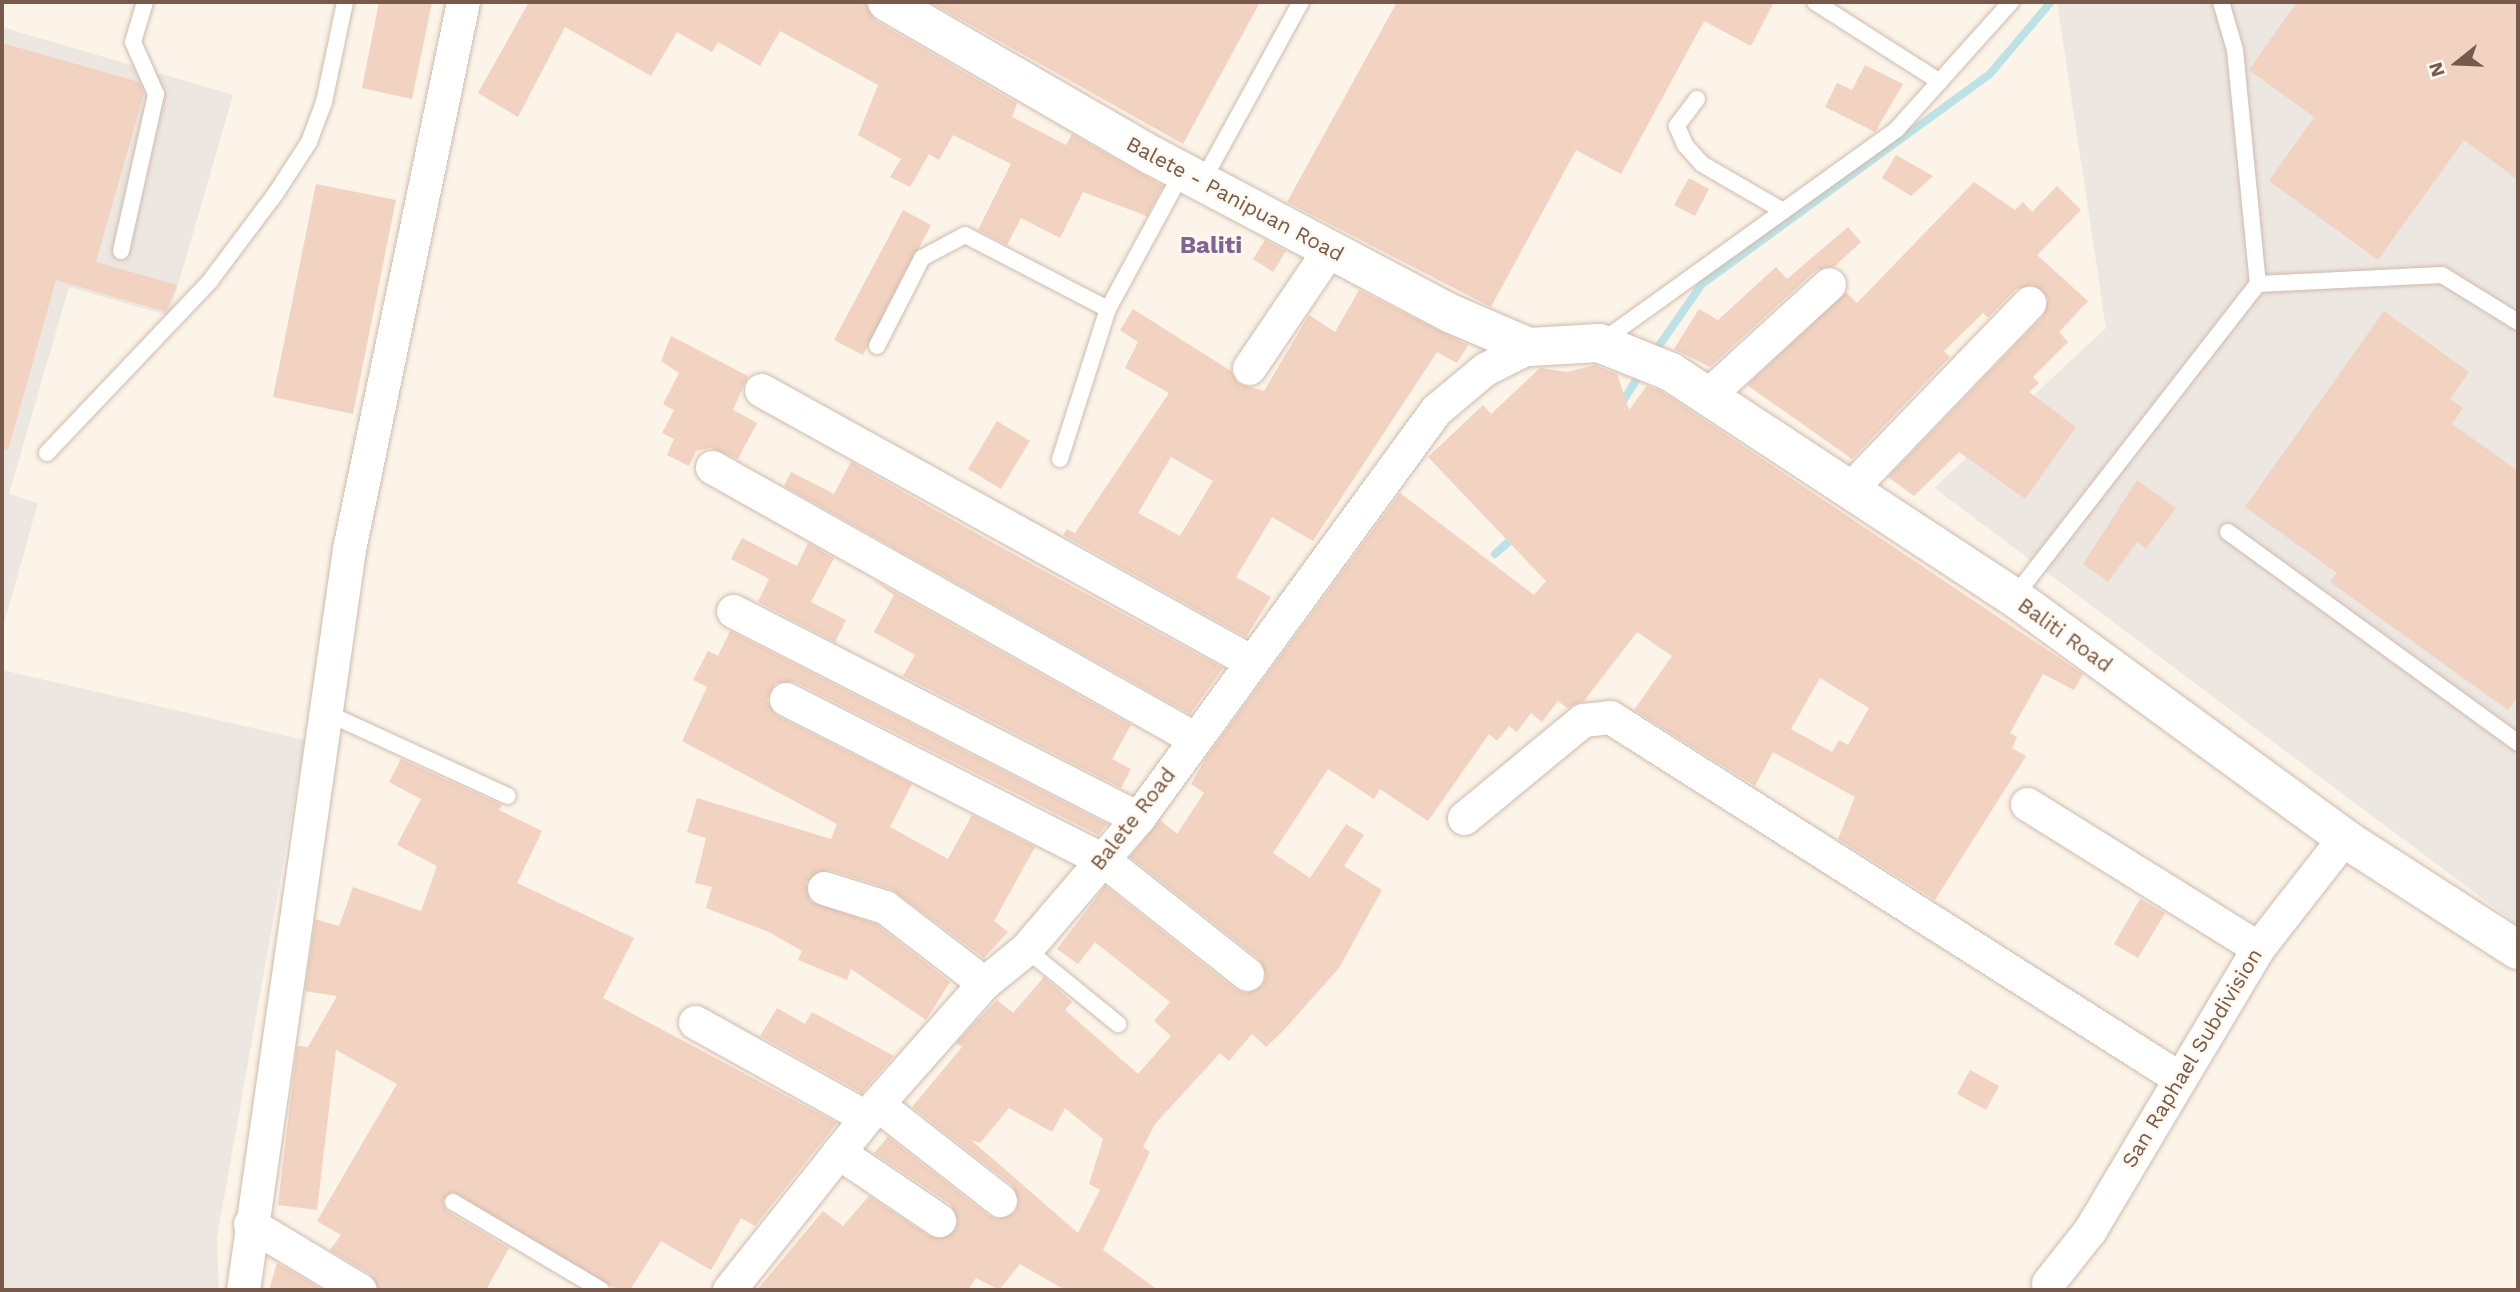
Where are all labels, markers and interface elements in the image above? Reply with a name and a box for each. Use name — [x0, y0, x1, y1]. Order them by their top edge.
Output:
north arrow — [2422, 28, 2492, 98]
text: N — [2423, 59, 2450, 80]
street label: Balete - Panipuan Road — [1122, 131, 1348, 267]
district label: Baliti — [1180, 232, 1242, 260]
street label: Baliti Road — [2013, 592, 2117, 678]
street label: Balete Road — [1085, 763, 1181, 875]
street label: San Raphael Subdivision — [2116, 944, 2268, 1172]

